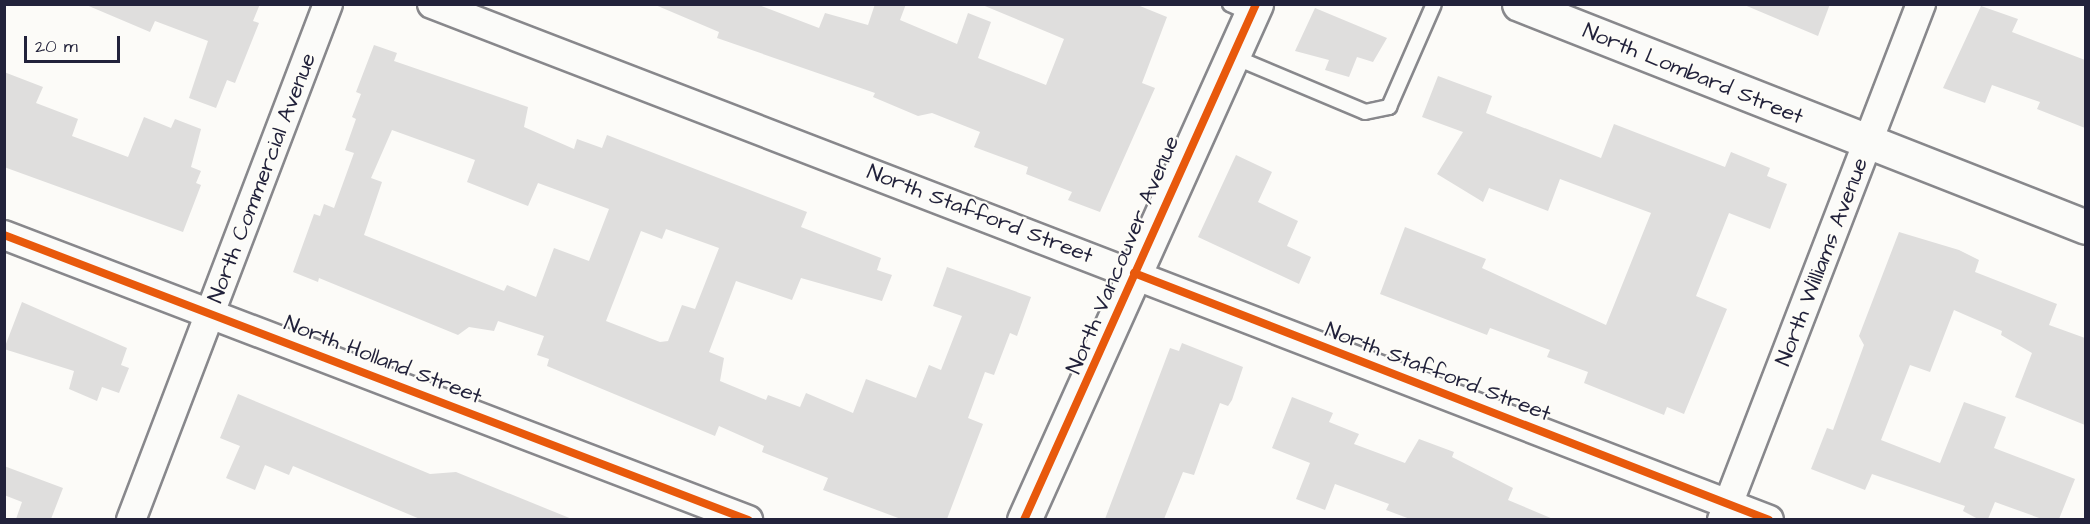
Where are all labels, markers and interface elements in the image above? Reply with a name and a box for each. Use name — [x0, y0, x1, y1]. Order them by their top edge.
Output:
street label: North Lombard Street — [1579, 18, 1807, 130]
scale bar — [27, 24, 123, 62]
text: 20 m — [35, 34, 78, 59]
street label: North Commercial Avenue — [202, 49, 322, 307]
street label: North Vancouver Avenue — [1061, 132, 1185, 378]
street label: North Williams Avenue — [1770, 154, 1874, 370]
street label: North Stafford Street — [863, 159, 1097, 269]
street label: North Holland Street — [280, 310, 486, 410]
street label: North Stafford Street — [1321, 317, 1555, 427]

